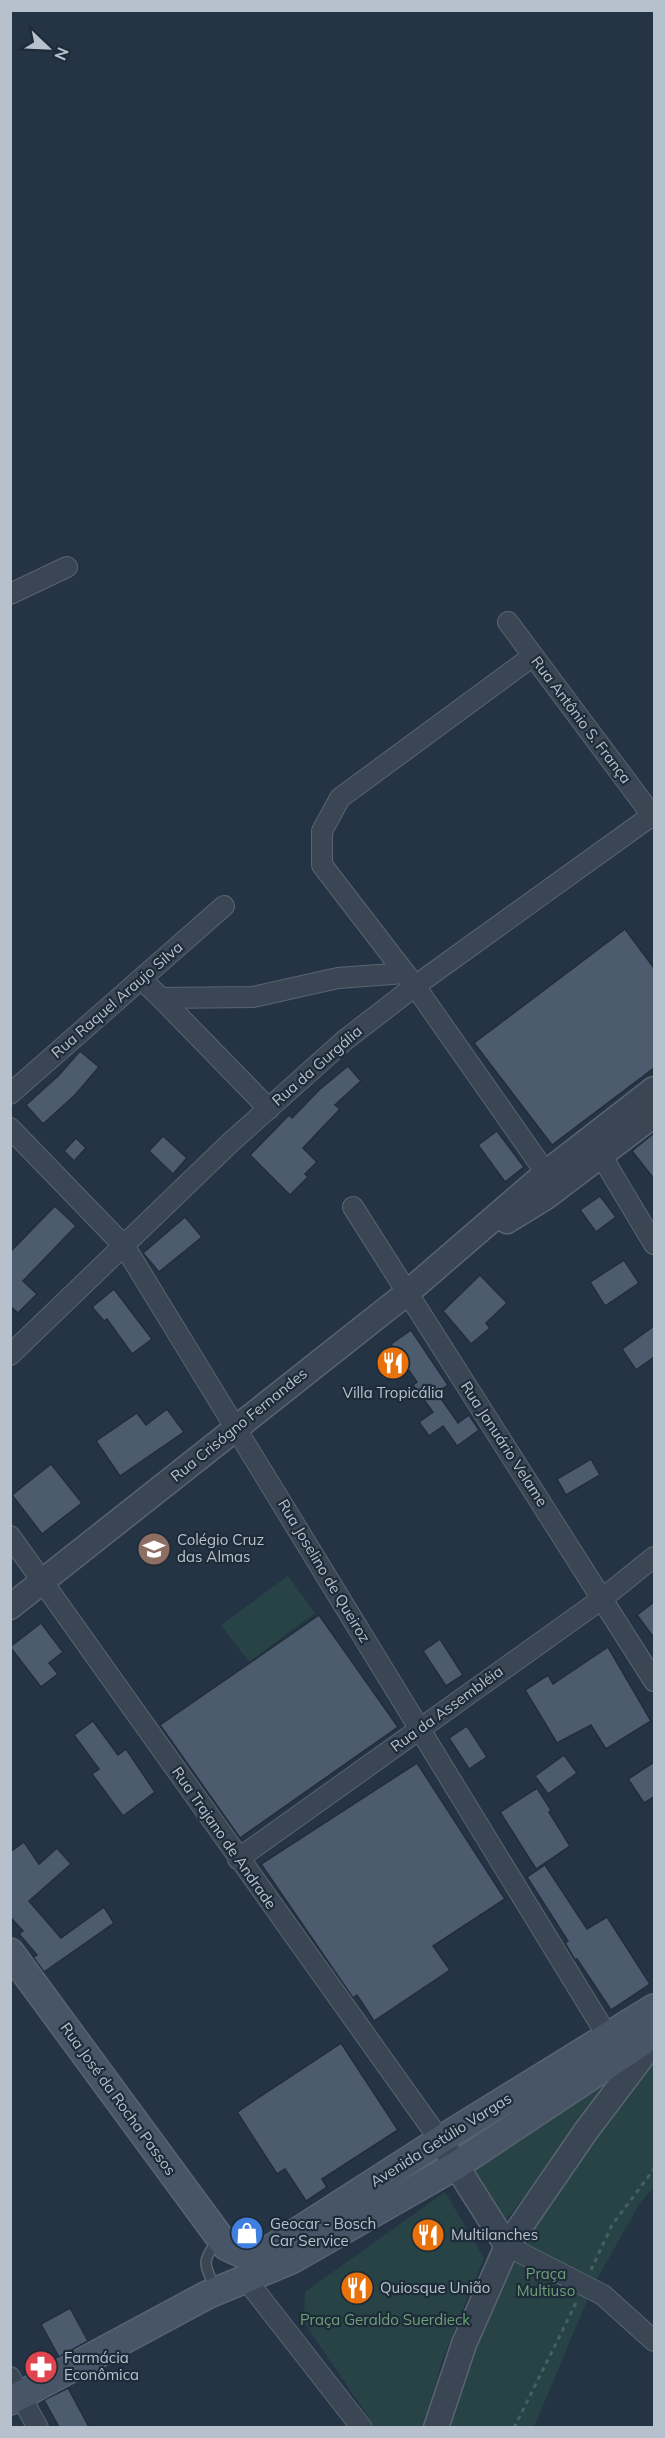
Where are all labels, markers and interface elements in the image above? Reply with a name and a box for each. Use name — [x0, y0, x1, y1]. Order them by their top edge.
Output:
north arrow — [18, 18, 78, 78]
text: N — [50, 44, 73, 63]
street label: Rua Antônio S. França — [527, 652, 636, 787]
street label: Rua Raquel Araujo Silva — [47, 937, 186, 1062]
street label: Rua da Gurgália — [268, 1021, 366, 1110]
restaurant icon: Villa Tropicália — [375, 1345, 411, 1381]
street label: Rua Crisógno Fernandes — [166, 1364, 311, 1486]
street label: Rua Januário Velame — [457, 1378, 552, 1510]
place label: Villa Tropicália — [342, 1383, 444, 1402]
street label: Rua Joselino de Queiroz — [274, 1496, 375, 1646]
place label: Colégio Cruz das Almas — [177, 1530, 264, 1566]
school or university icon: Colégio Cruz das Almas — [136, 1531, 172, 1567]
street label: Rua da Assembléia — [387, 1661, 507, 1756]
street label: Rua Trajano de Andrade — [168, 1763, 281, 1913]
street label: Rua José da Rocha Passos — [57, 2019, 180, 2179]
street label: Avenida Getúlio Vargas — [367, 2088, 515, 2191]
place label: Geocar - Bosch Car Service — [270, 2214, 376, 2250]
shop icon: Geocar - Bosch Car Service — [229, 2215, 265, 2251]
restaurant icon: Multilanches — [410, 2217, 446, 2253]
place label: Multilanches — [451, 2225, 538, 2244]
park label: Praça Multiuso — [517, 2264, 575, 2300]
restaurant icon: Quiosque União — [339, 2270, 375, 2306]
place label: Quiosque União — [380, 2278, 490, 2297]
park label: Praça Geraldo Suerdieck — [300, 2310, 470, 2329]
place label: Farmácia Econômica — [64, 2348, 139, 2384]
pharmacy icon: Farmácia Econômica — [23, 2349, 59, 2385]

